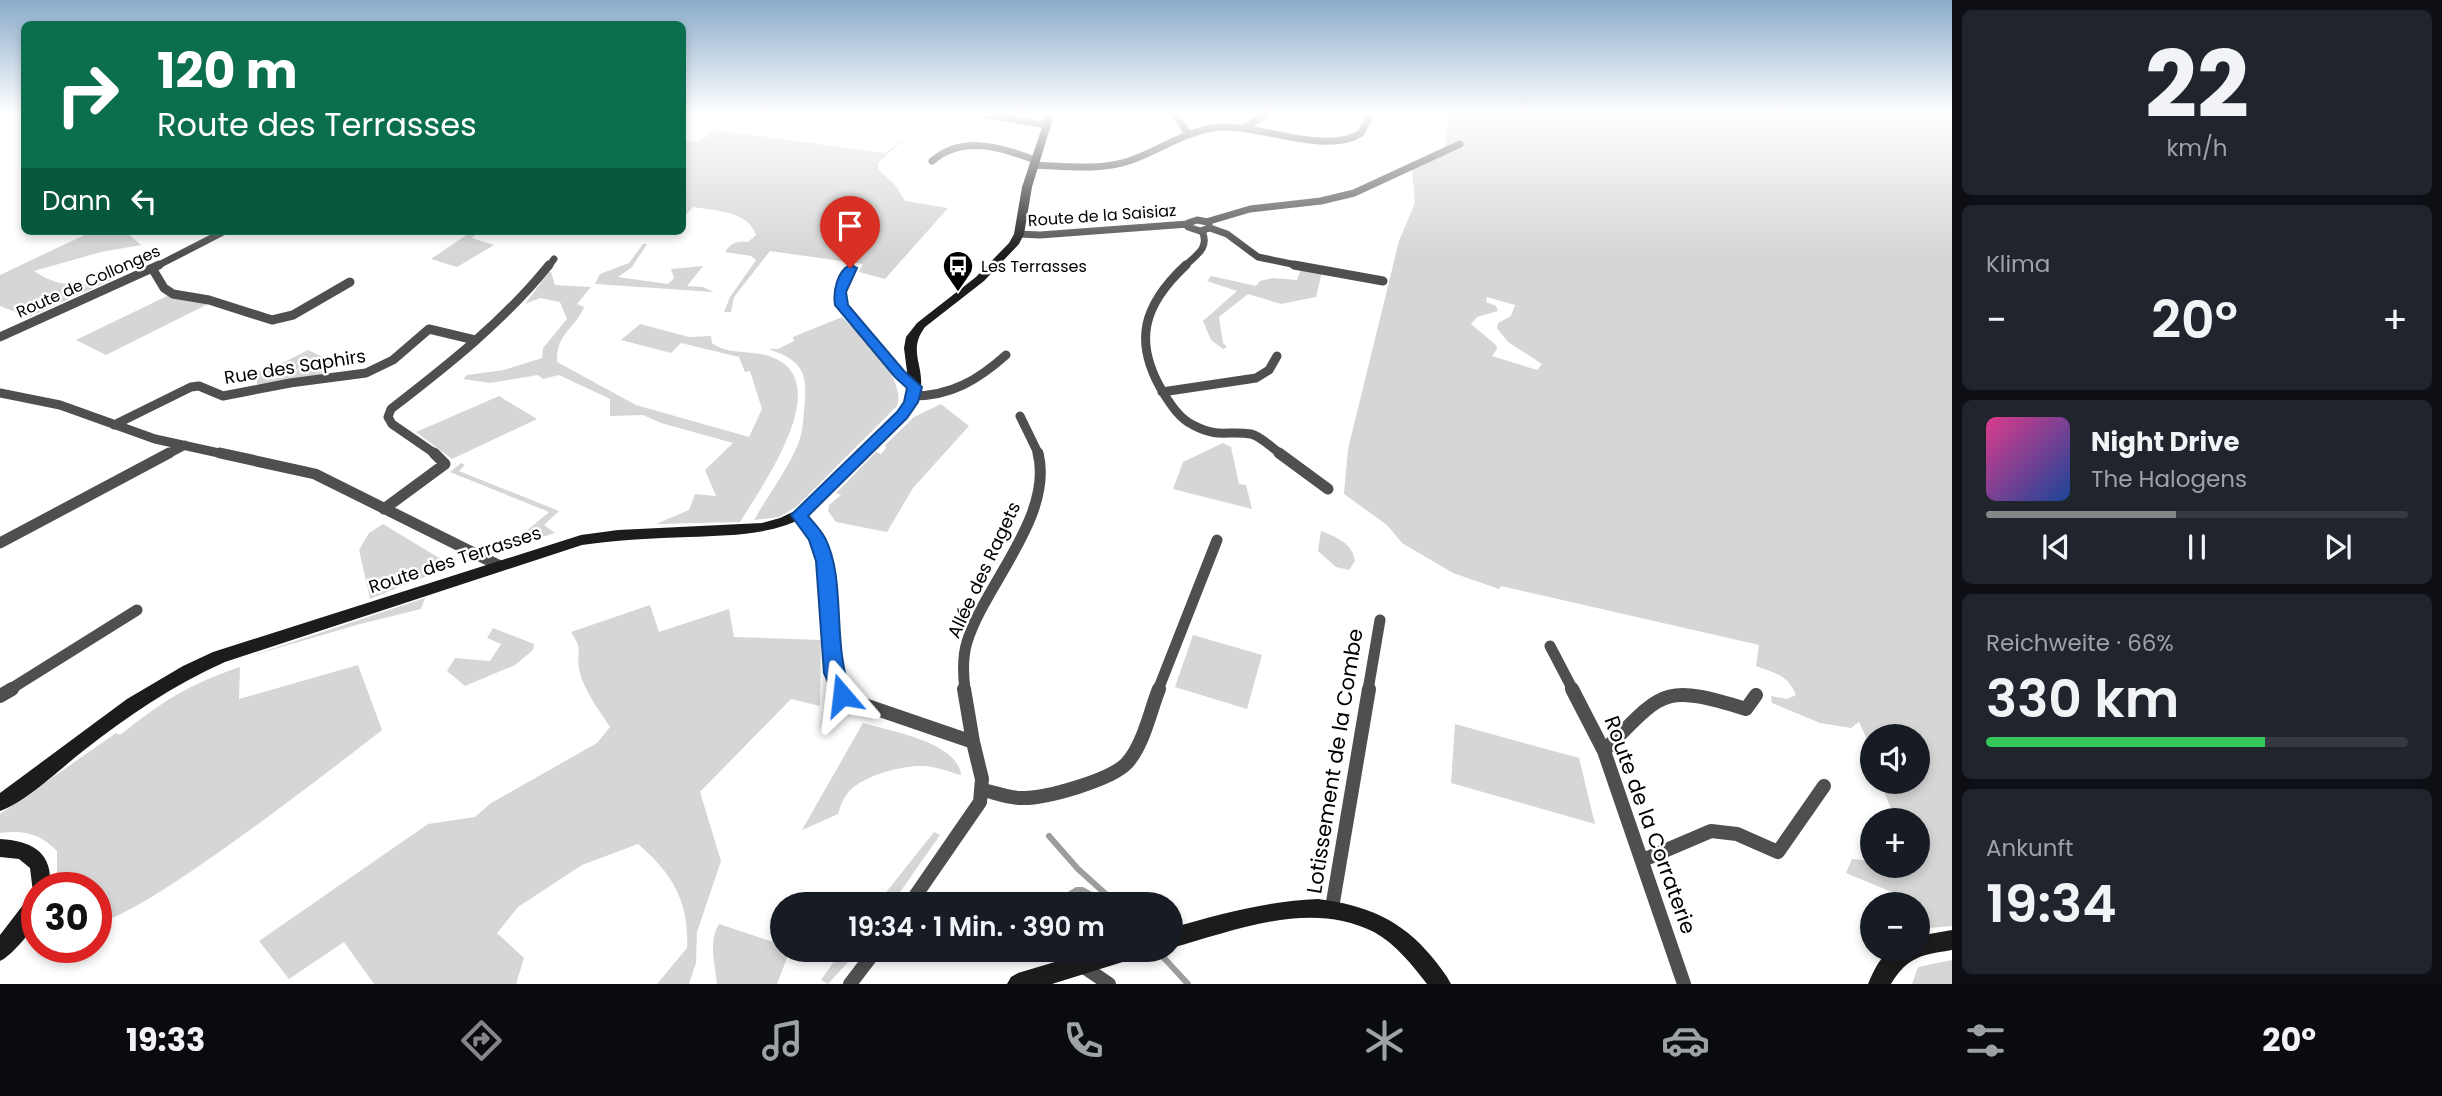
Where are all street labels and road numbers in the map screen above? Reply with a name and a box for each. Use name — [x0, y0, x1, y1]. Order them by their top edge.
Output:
street label: Route de la Saisiaz — [1027, 199, 1177, 232]
street label: Route de Collonges — [13, 239, 164, 324]
street label: Rue des Saphirs — [222, 343, 367, 390]
street label: Allée des Ragets — [941, 497, 1026, 642]
street label: Route des Terrasses — [365, 520, 544, 599]
street label: Lotissement de la Combe — [1299, 626, 1370, 895]
street label: Route de la Corraterie — [1598, 712, 1703, 938]

